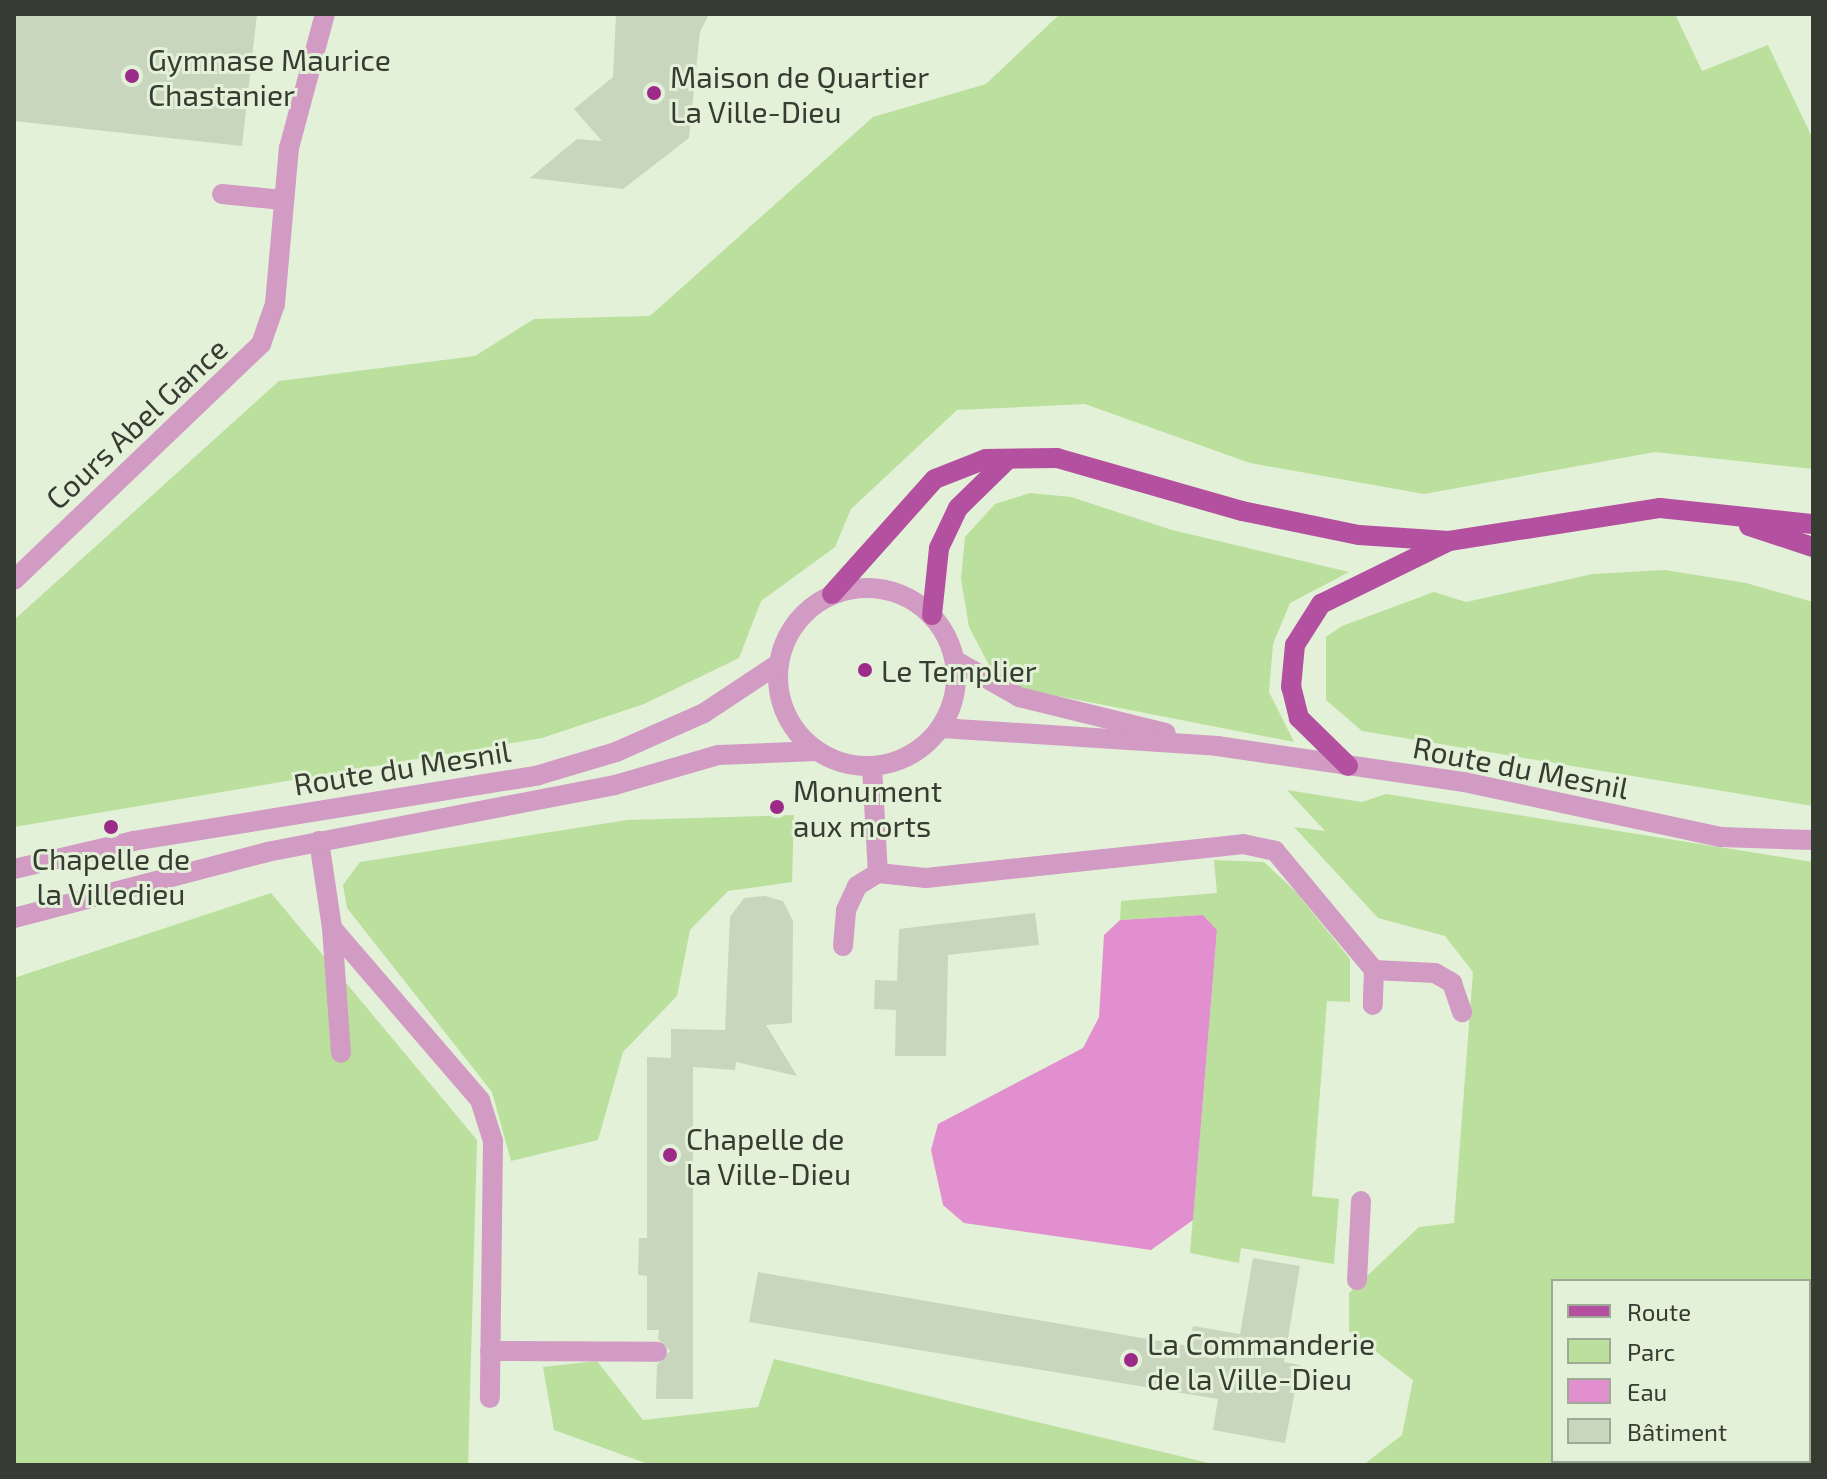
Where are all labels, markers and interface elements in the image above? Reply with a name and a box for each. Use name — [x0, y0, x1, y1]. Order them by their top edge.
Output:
place label: Gymnase Maurice Chastanier — [148, 41, 391, 112]
place label: Maison de Quartier La Ville-Dieu — [670, 58, 929, 128]
marker: Gymnase Maurice Chastanier — [123, 67, 141, 85]
marker: Maison de Quartier La Ville-Dieu — [645, 84, 663, 102]
street label: Cours Abel Gance — [37, 329, 235, 517]
place label: Le Templier — [881, 652, 1038, 688]
marker: Le Templier — [856, 661, 874, 679]
street label: Route du Mesnil — [1410, 728, 1632, 806]
street label: Route du Mesnil — [291, 732, 513, 802]
place label: Monument aux morts — [793, 772, 942, 842]
marker: Monument aux morts — [768, 798, 786, 816]
marker: Chapelle de la Villedieu — [102, 818, 120, 836]
place label: Chapelle de la Villedieu — [32, 840, 190, 910]
place label: Chapelle de la Ville-Dieu — [686, 1120, 852, 1190]
marker: Chapelle de la Ville-Dieu — [661, 1146, 679, 1164]
legend — [1551, 1279, 1811, 1463]
text: Route — [1627, 1297, 1691, 1326]
place label: La Commanderie de la Ville-Dieu — [1147, 1325, 1375, 1396]
text: Parc — [1627, 1337, 1675, 1366]
marker: La Commanderie de la Ville-Dieu — [1122, 1351, 1140, 1369]
text: Eau — [1627, 1377, 1667, 1406]
text: Bâtiment — [1627, 1417, 1727, 1446]

